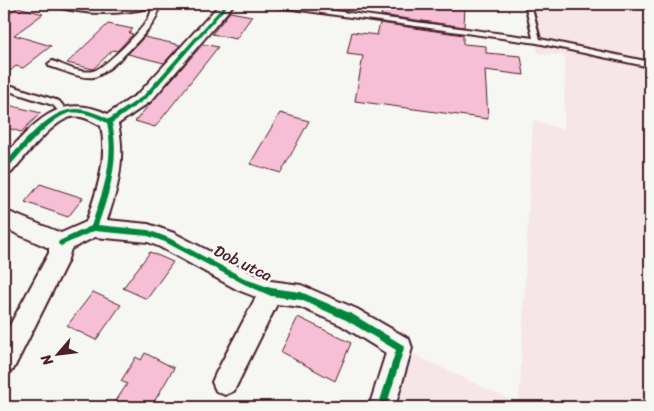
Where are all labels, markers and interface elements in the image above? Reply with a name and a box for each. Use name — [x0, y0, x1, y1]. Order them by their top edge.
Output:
street label: Dob utca — [209, 236, 277, 290]
north arrow — [32, 328, 82, 378]
text: N — [34, 349, 61, 371]

